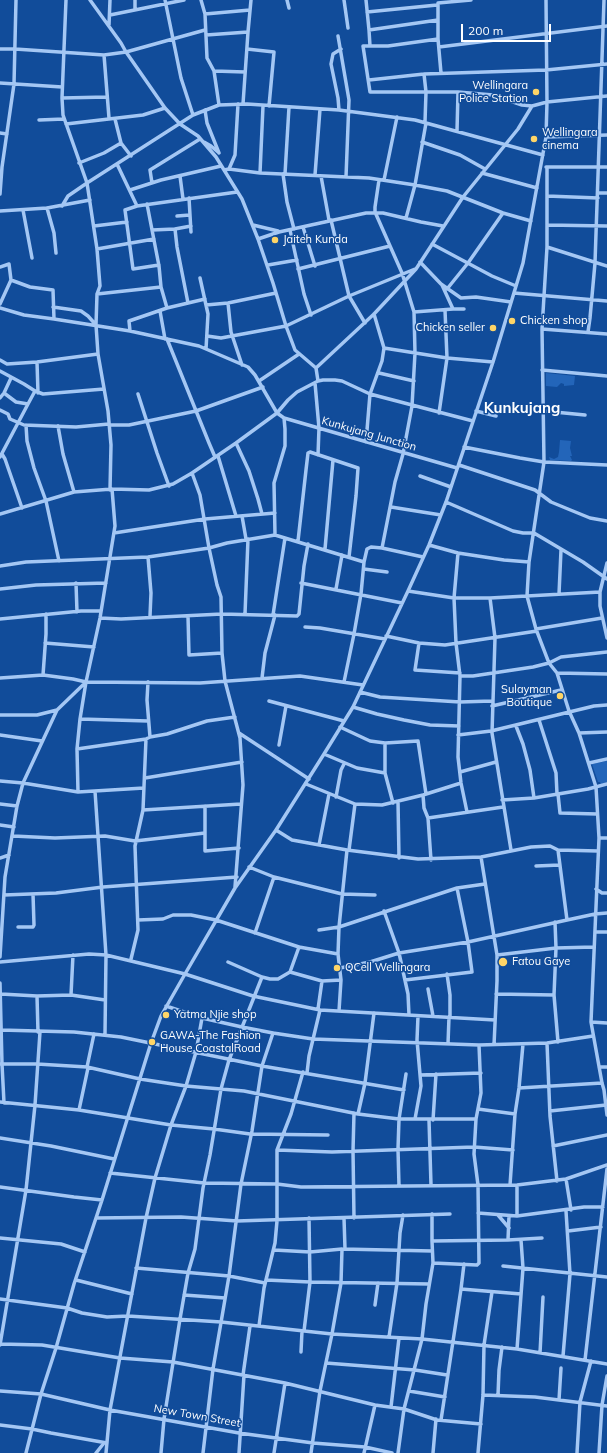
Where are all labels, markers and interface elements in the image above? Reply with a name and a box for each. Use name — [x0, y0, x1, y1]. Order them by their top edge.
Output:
scale bar — [463, 16, 553, 42]
text: 200 m — [468, 23, 503, 38]
place label: Wellingara Police Station — [459, 79, 528, 105]
marker: Wellingara Police Station — [531, 87, 541, 97]
place label: Wellingara cinema — [542, 126, 598, 152]
marker: Wellingara cinema — [529, 134, 539, 144]
place label: Jaiteh Kunda — [283, 233, 348, 247]
marker: Jaiteh Kunda — [270, 235, 280, 245]
place label: Chicken shop — [520, 314, 588, 328]
marker: Chicken shop — [507, 316, 517, 326]
place label: Chicken seller — [415, 321, 485, 335]
marker: Chicken seller — [488, 323, 498, 333]
district label: Kunkujang — [484, 399, 560, 417]
street label: Kunkujang Junction — [320, 414, 418, 454]
place label: Sulayman Boutique — [501, 683, 552, 709]
marker: Sulayman Boutique — [555, 691, 565, 701]
place label: Fatou Gaye — [512, 955, 570, 969]
marker: Fatou Gaye — [497, 956, 509, 968]
place label: QCell Wellingara — [345, 961, 430, 975]
marker: QCell Wellingara — [332, 963, 342, 973]
place label: Yatma Njie shop — [174, 1008, 257, 1022]
marker: Yatma Njie shop — [161, 1010, 171, 1020]
place label: GAWA-The Fashion House CoastalRoad — [160, 1029, 261, 1055]
marker: GAWA-The Fashion House CoastalRoad — [147, 1037, 157, 1047]
street label: New Town Street — [153, 1402, 241, 1430]

